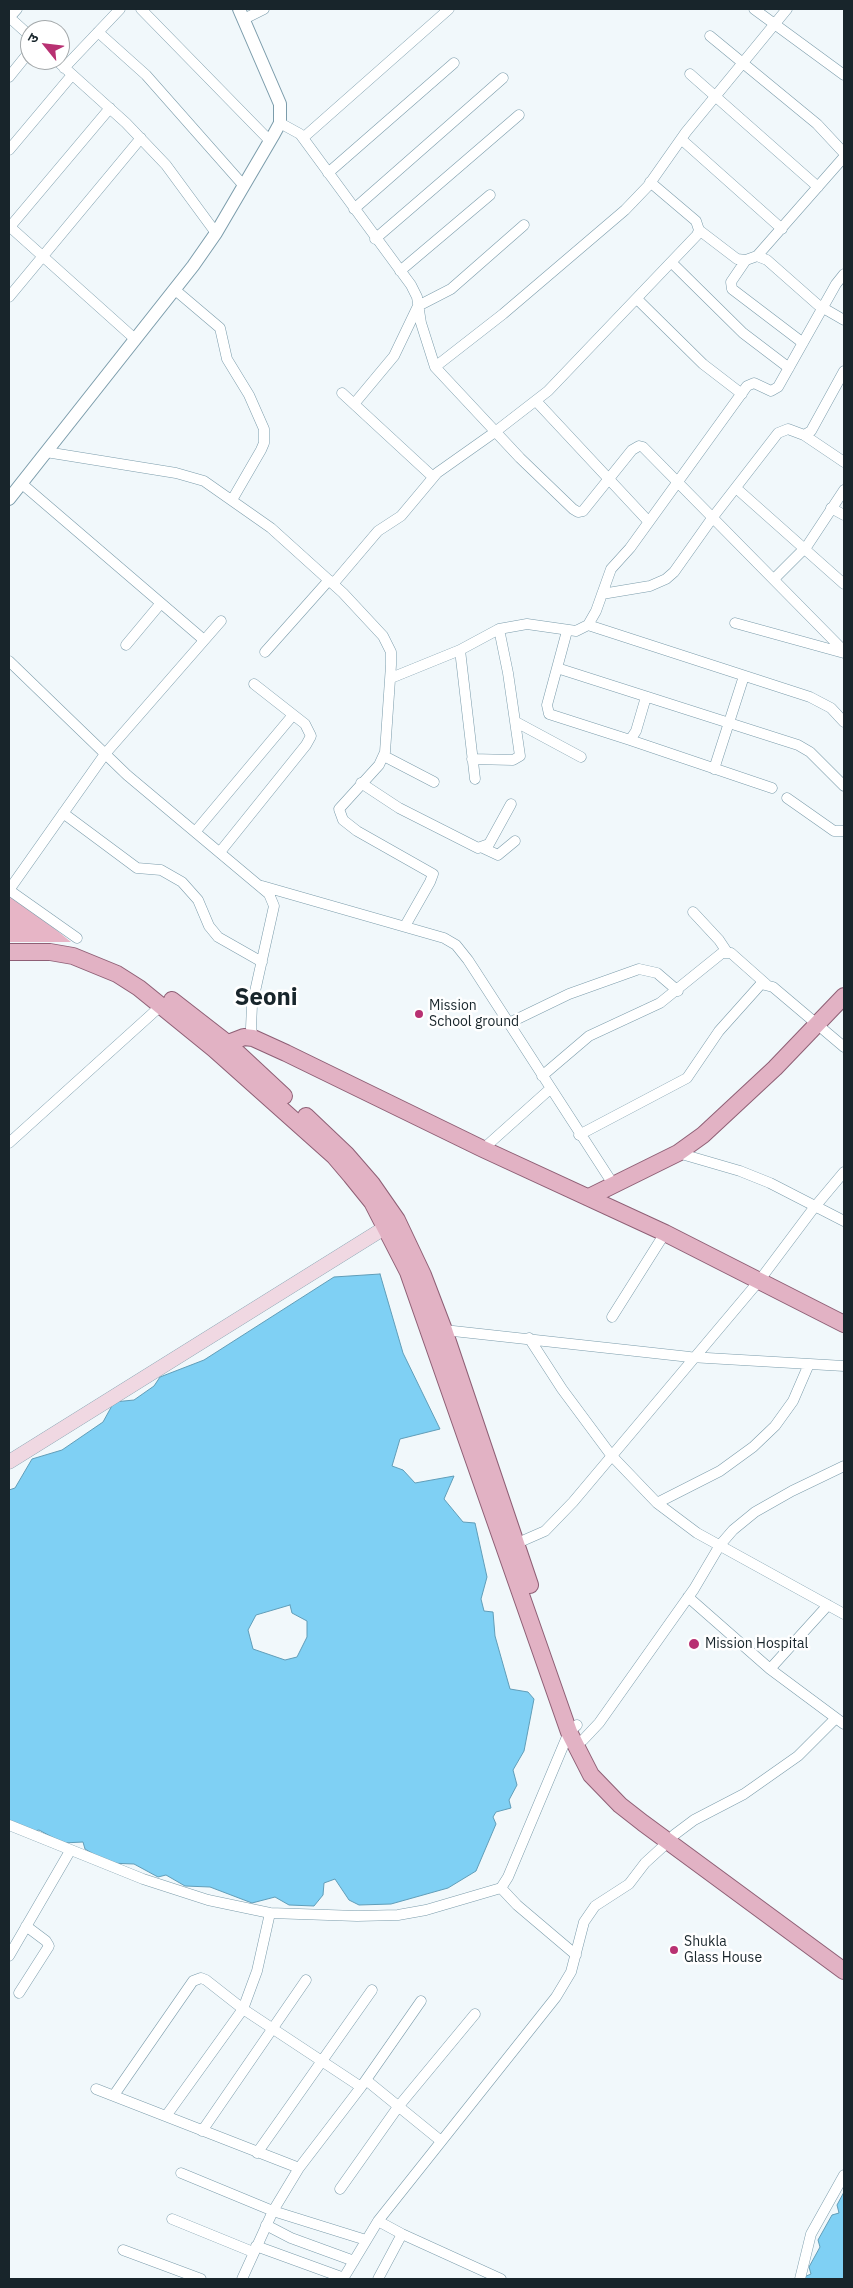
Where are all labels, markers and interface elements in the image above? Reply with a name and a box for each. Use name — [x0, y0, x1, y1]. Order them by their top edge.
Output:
north arrow — [20, 20, 70, 70]
text: उ — [23, 30, 43, 46]
district label: Seoni — [234, 984, 298, 1012]
place label: Mission School ground — [429, 998, 519, 1030]
marker: Mission School ground — [413, 1008, 425, 1020]
place label: Mission Hospital — [705, 1636, 808, 1652]
marker: Mission Hospital — [687, 1637, 701, 1651]
place label: Shukla Glass House — [684, 1934, 762, 1966]
marker: Shukla Glass House — [668, 1944, 680, 1956]

